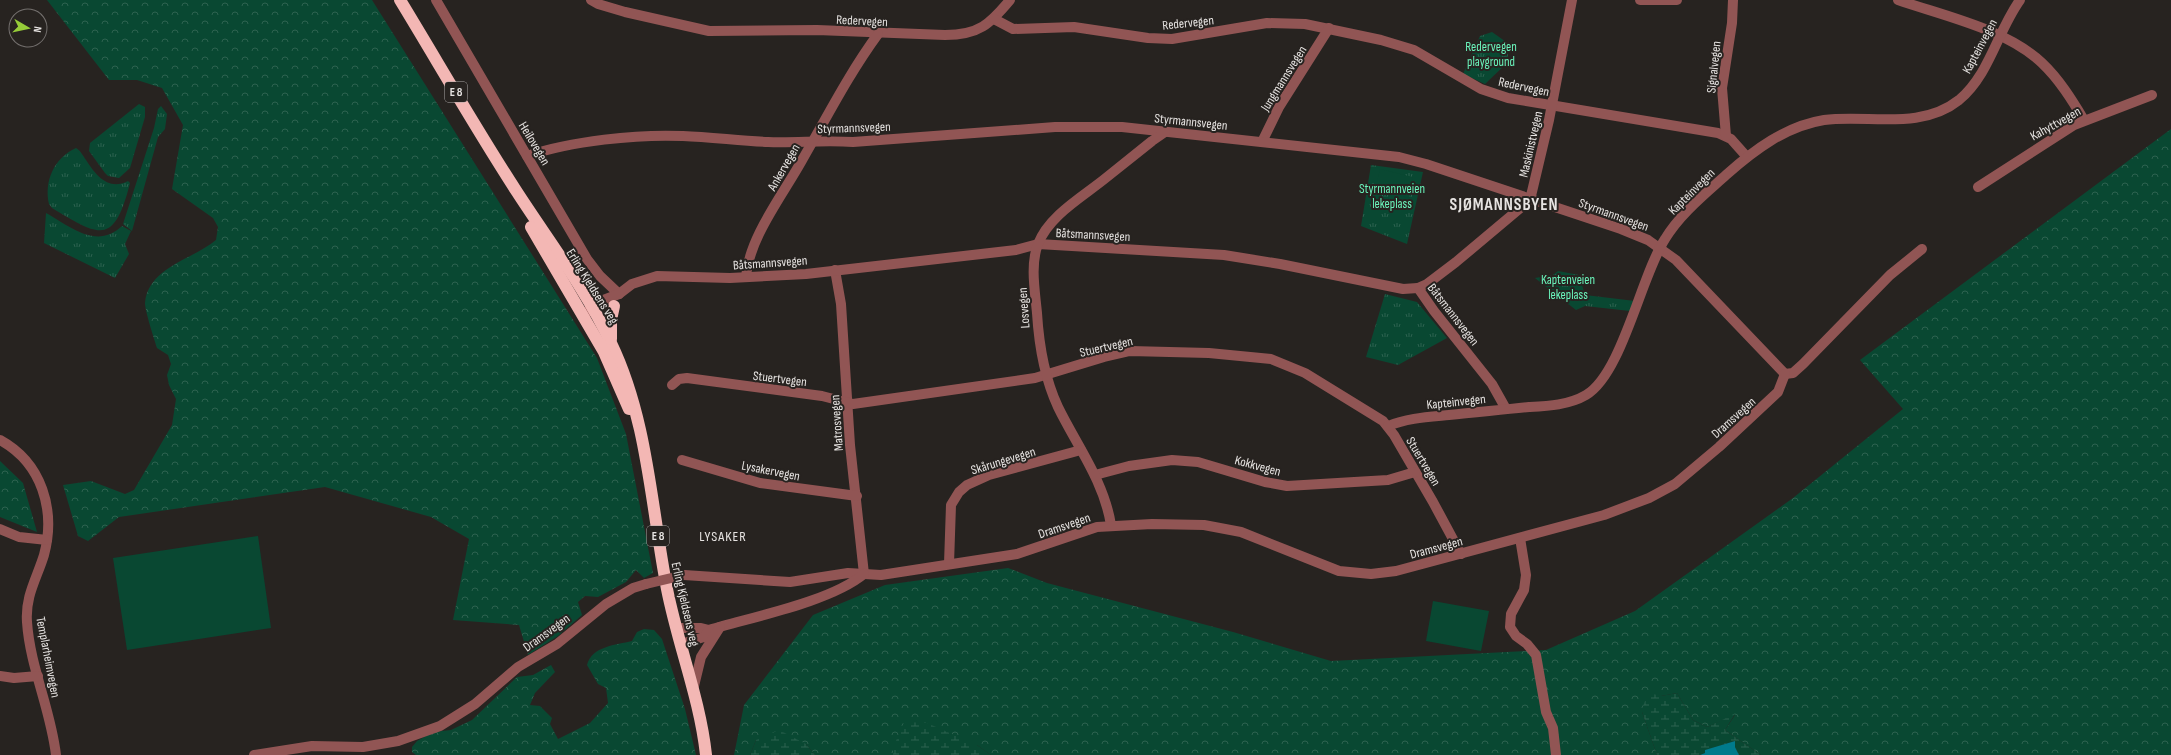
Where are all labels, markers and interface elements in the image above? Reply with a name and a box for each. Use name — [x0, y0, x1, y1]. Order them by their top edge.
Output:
north arrow — [8, 8, 48, 48]
street label: Redervegen — [836, 12, 888, 30]
street label: Redervegen — [1162, 12, 1215, 34]
street label: Kapteinvegen — [1959, 17, 2001, 76]
text: N — [30, 26, 44, 34]
park label: Redervegen playground — [1465, 39, 1517, 70]
street label: Signalvegen — [1703, 40, 1725, 94]
street label: Jungmannsvegen — [1257, 43, 1310, 115]
street label: Redervegen — [1497, 74, 1551, 100]
road number: E 8 — [445, 82, 467, 102]
street label: Kahyttvegen — [2027, 103, 2084, 144]
street label: Styrmannsvegen — [1154, 110, 1228, 134]
street label: Maskinistvegen — [1516, 110, 1546, 179]
street label: Heilovegen — [515, 119, 553, 168]
street label: Styrmannsvegen — [817, 119, 891, 137]
street label: Ankervegen — [764, 141, 804, 195]
street label: Kapteinvegen — [1665, 165, 1718, 218]
park label: Styrmannveien lekeplass — [1359, 181, 1425, 212]
district label: SJØMANNSBYEN — [1449, 195, 1559, 215]
street label: Styrmannsvegen — [1576, 195, 1651, 235]
street label: Båtsmannsvegen — [1055, 225, 1131, 245]
street label: Erling Kjeldsens veg — [563, 246, 622, 327]
street label: Båtsmannsvegen — [732, 252, 808, 274]
park label: Kaptenveien lekeplass — [1541, 272, 1595, 303]
street label: Båtsmannsvegen — [1424, 280, 1482, 349]
street label: Losvegen — [1015, 287, 1033, 329]
street label: Stuertvegen — [1078, 333, 1134, 361]
street label: Stuertvegen — [752, 368, 808, 390]
street label: Kapteinvegen — [1426, 391, 1486, 413]
street label: Matrosvegen — [827, 394, 847, 452]
street label: Dramsvegen — [1708, 394, 1759, 442]
street label: Stuertvegen — [1402, 434, 1444, 489]
street label: Skårungevegen — [969, 444, 1037, 478]
street label: Kokkvegen — [1233, 452, 1283, 480]
street label: Lysakervegen — [740, 457, 801, 484]
street label: Dramsvegen — [1036, 510, 1092, 542]
road number: E 8 — [647, 526, 669, 546]
district label: LYSAKER — [699, 528, 747, 545]
street label: Dramsvegen — [1408, 533, 1464, 563]
street label: Erling Kjeldsens veg — [668, 561, 702, 648]
street label: Dramsvegen — [520, 610, 573, 655]
street label: Templarheimvegen — [32, 615, 64, 699]

